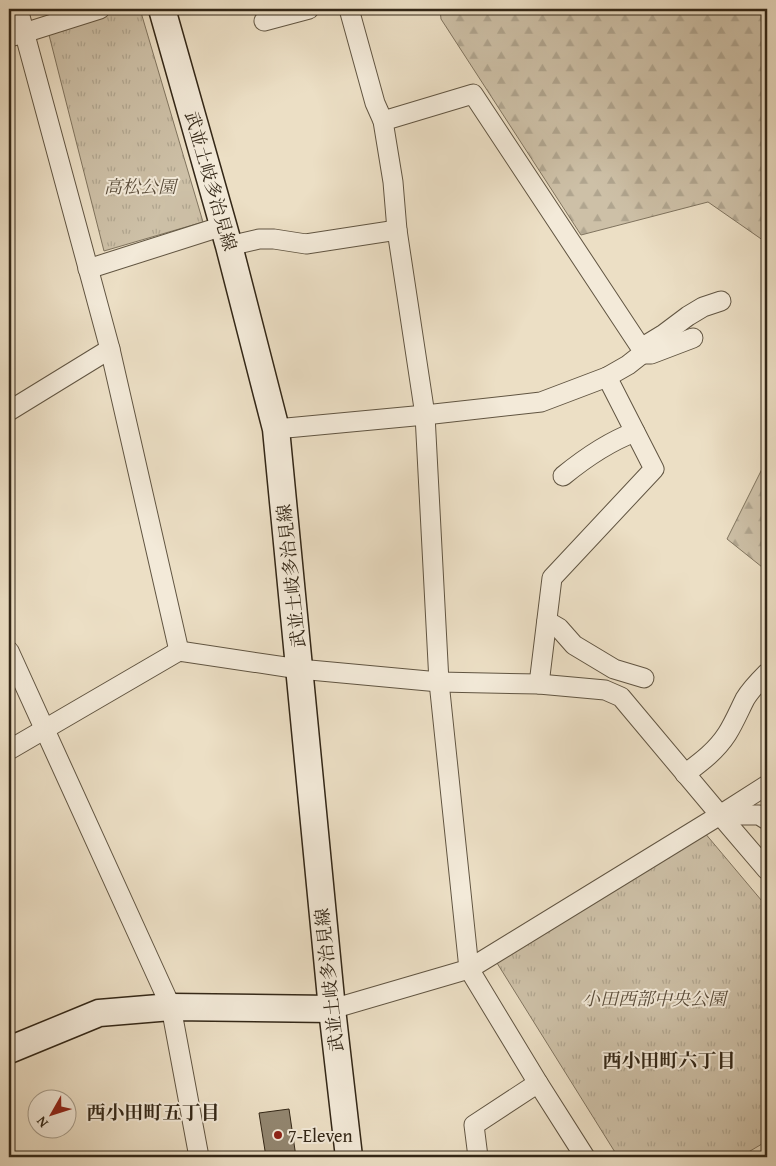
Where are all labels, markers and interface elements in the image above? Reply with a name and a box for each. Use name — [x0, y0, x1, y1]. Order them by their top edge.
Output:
street label: 武並土岐多治見線 — [178, 108, 244, 254]
park label: 高松公園 — [104, 173, 179, 200]
street label: 武並土岐多治見線 — [270, 503, 312, 649]
street label: 武並土岐多治見線 — [308, 907, 350, 1053]
park label: 小田西部中央公園 — [582, 985, 729, 1012]
district label: 西小田町六丁目 — [602, 1046, 736, 1074]
north arrow — [28, 1088, 78, 1138]
district label: 西小田町五丁目 — [86, 1098, 220, 1126]
text: N — [31, 1112, 53, 1132]
place label: 7-Eleven — [288, 1122, 353, 1149]
marker: 7-Eleven — [272, 1129, 284, 1141]

